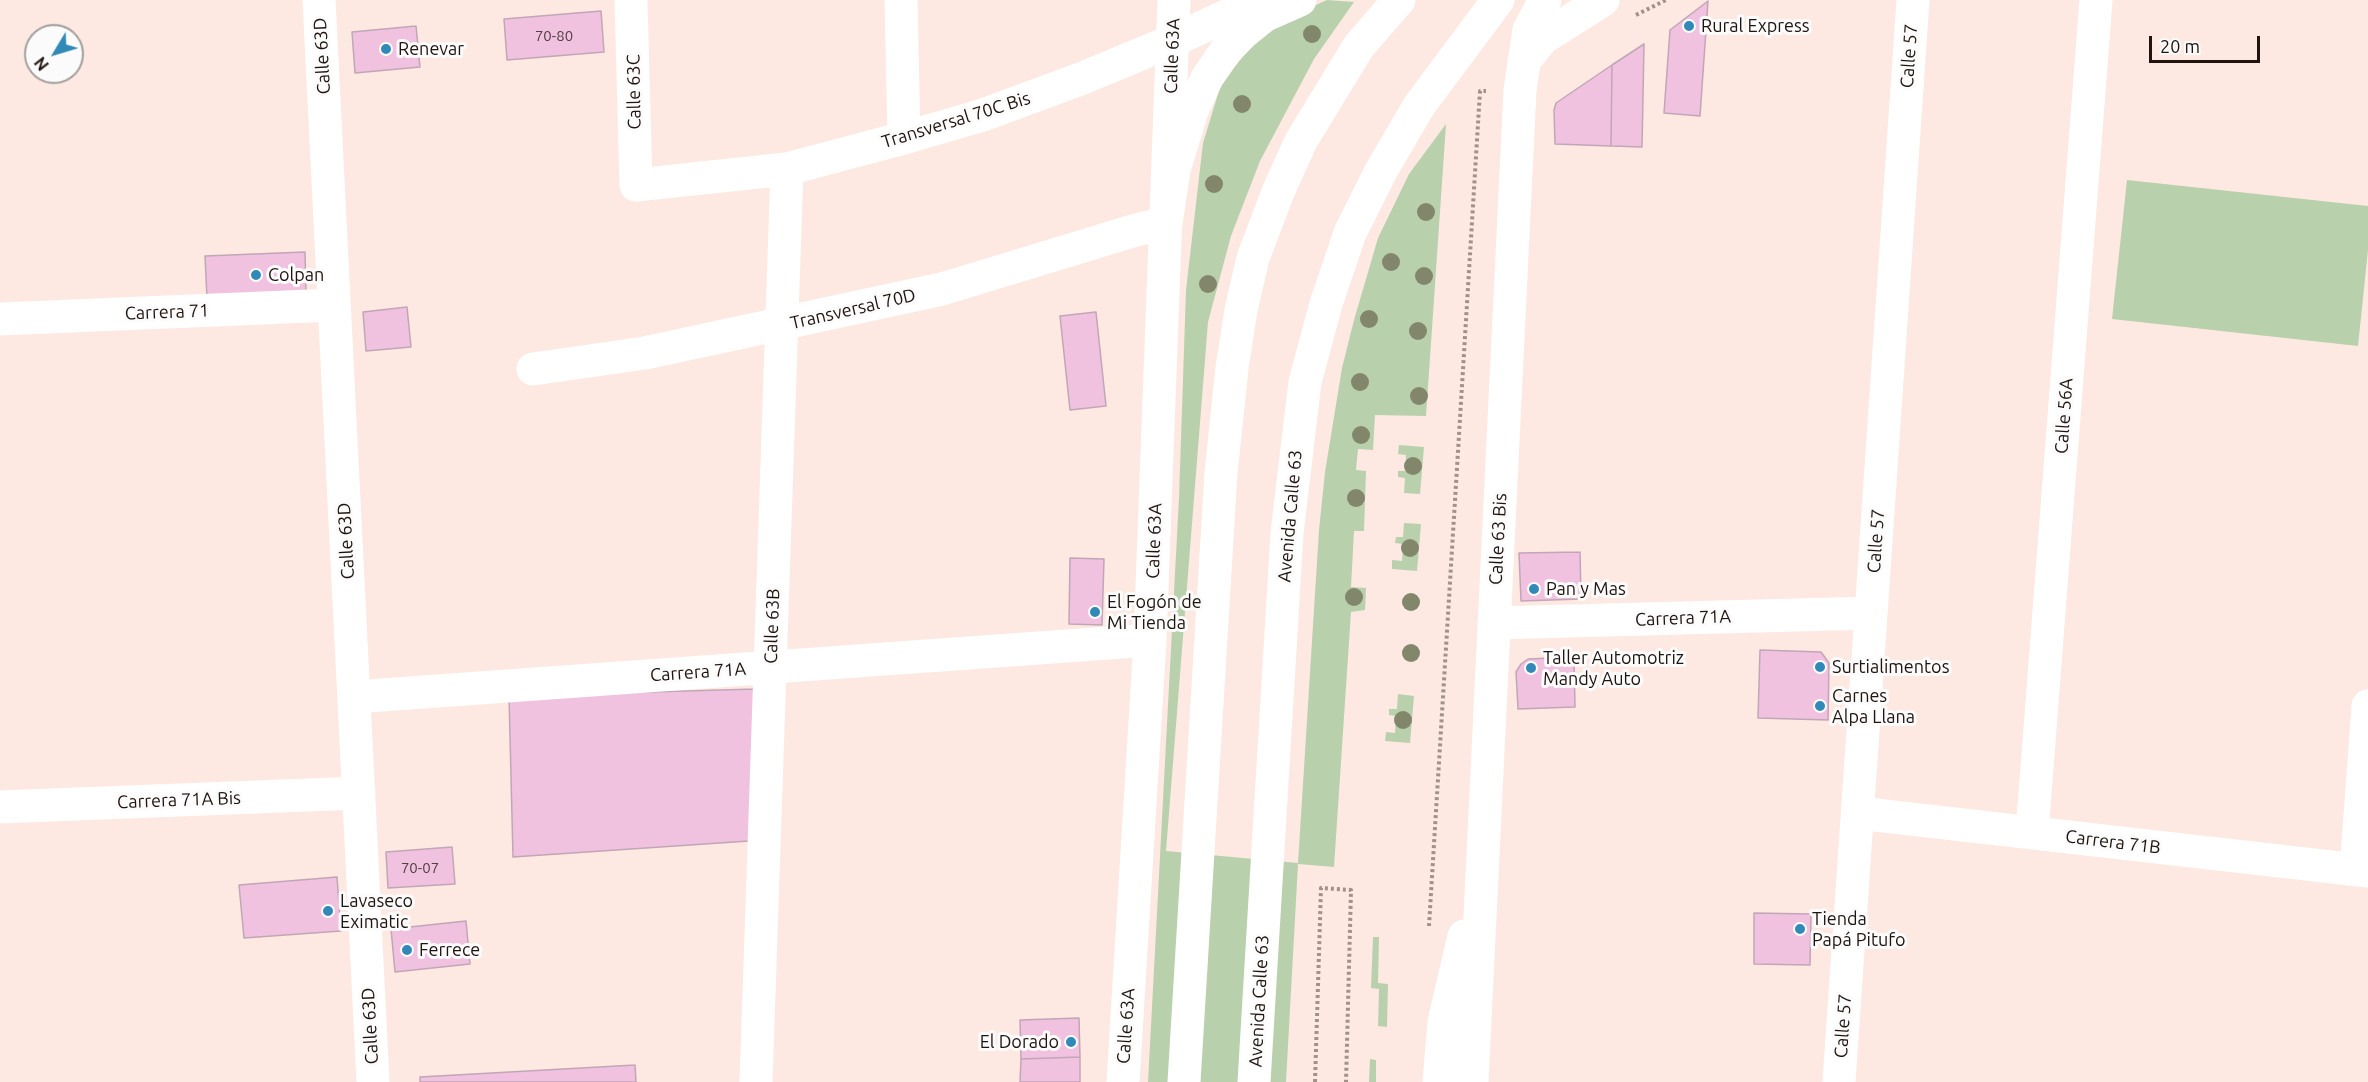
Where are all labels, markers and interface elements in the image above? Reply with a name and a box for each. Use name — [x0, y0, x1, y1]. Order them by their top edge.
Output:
place label: Rural Express — [1701, 15, 1810, 37]
street label: Calle 63D — [309, 17, 335, 95]
street label: Calle 63A — [1160, 18, 1184, 94]
marker: Rural Express — [1682, 19, 1696, 33]
street label: Calle 57 — [1896, 23, 1922, 89]
north arrow — [24, 24, 84, 84]
scale bar — [2152, 24, 2263, 62]
house number: 70-80 — [535, 27, 573, 45]
text: 20 m — [2160, 36, 2200, 56]
place label: Renevar — [398, 38, 464, 60]
marker: Renevar — [379, 42, 393, 56]
text: N — [31, 54, 52, 74]
street label: Calle 63C — [623, 54, 645, 130]
street label: Transversal 70C Bis — [879, 87, 1033, 153]
place label: Colpan — [268, 264, 324, 286]
marker: Colpan — [249, 268, 263, 282]
street label: Transversal 70D — [788, 284, 918, 334]
street label: Carrera 71 — [124, 300, 210, 324]
street label: Calle 56A — [2051, 377, 2077, 455]
street label: Avenida Calle 63 — [1273, 449, 1307, 583]
street label: Calle 63 Bis — [1485, 493, 1511, 585]
street label: Calle 63D — [333, 502, 359, 580]
street label: Calle 63A — [1142, 503, 1166, 579]
street label: Calle 57 — [1863, 508, 1889, 574]
place label: Pan y Mas — [1546, 578, 1626, 600]
marker: Pan y Mas — [1527, 582, 1541, 596]
street label: Calle 63B — [760, 588, 784, 664]
place label: El Fogón de Mi Tienda — [1107, 591, 1202, 634]
marker: El Fogón de Mi Tienda — [1088, 605, 1102, 619]
street label: Carrera 71A — [1635, 606, 1731, 630]
place label: Taller Automotriz Mandy Auto — [1543, 647, 1684, 690]
place label: Surtialimentos — [1832, 656, 1949, 678]
street label: Carrera 71A — [649, 658, 747, 686]
marker: Surtialimentos — [1813, 660, 1827, 674]
marker: Taller Automotriz Mandy Auto — [1524, 661, 1538, 675]
place label: Carnes Alpa Llana — [1832, 685, 1915, 728]
marker: Carnes Alpa Llana — [1813, 699, 1827, 713]
street label: Carrera 71A Bis — [117, 787, 241, 813]
street label: Carrera 71B — [2064, 825, 2162, 859]
house number: 70-07 — [401, 859, 439, 877]
place label: Lavaseco Eximatic — [340, 890, 413, 932]
marker: Lavaseco Eximatic — [321, 904, 335, 918]
place label: Tienda Papá Pitufo — [1812, 908, 1906, 950]
marker: Tienda Papá Pitufo — [1793, 922, 1807, 936]
street label: Avenida Calle 63 — [1245, 934, 1273, 1068]
place label: Ferrece — [419, 939, 480, 961]
marker: Ferrece — [400, 943, 414, 957]
street label: Calle 63D — [357, 987, 383, 1065]
street label: Calle 63A — [1113, 987, 1139, 1065]
street label: Calle 57 — [1830, 993, 1856, 1059]
place label: El Dorado — [980, 1031, 1059, 1053]
marker: El Dorado — [1064, 1035, 1078, 1049]

